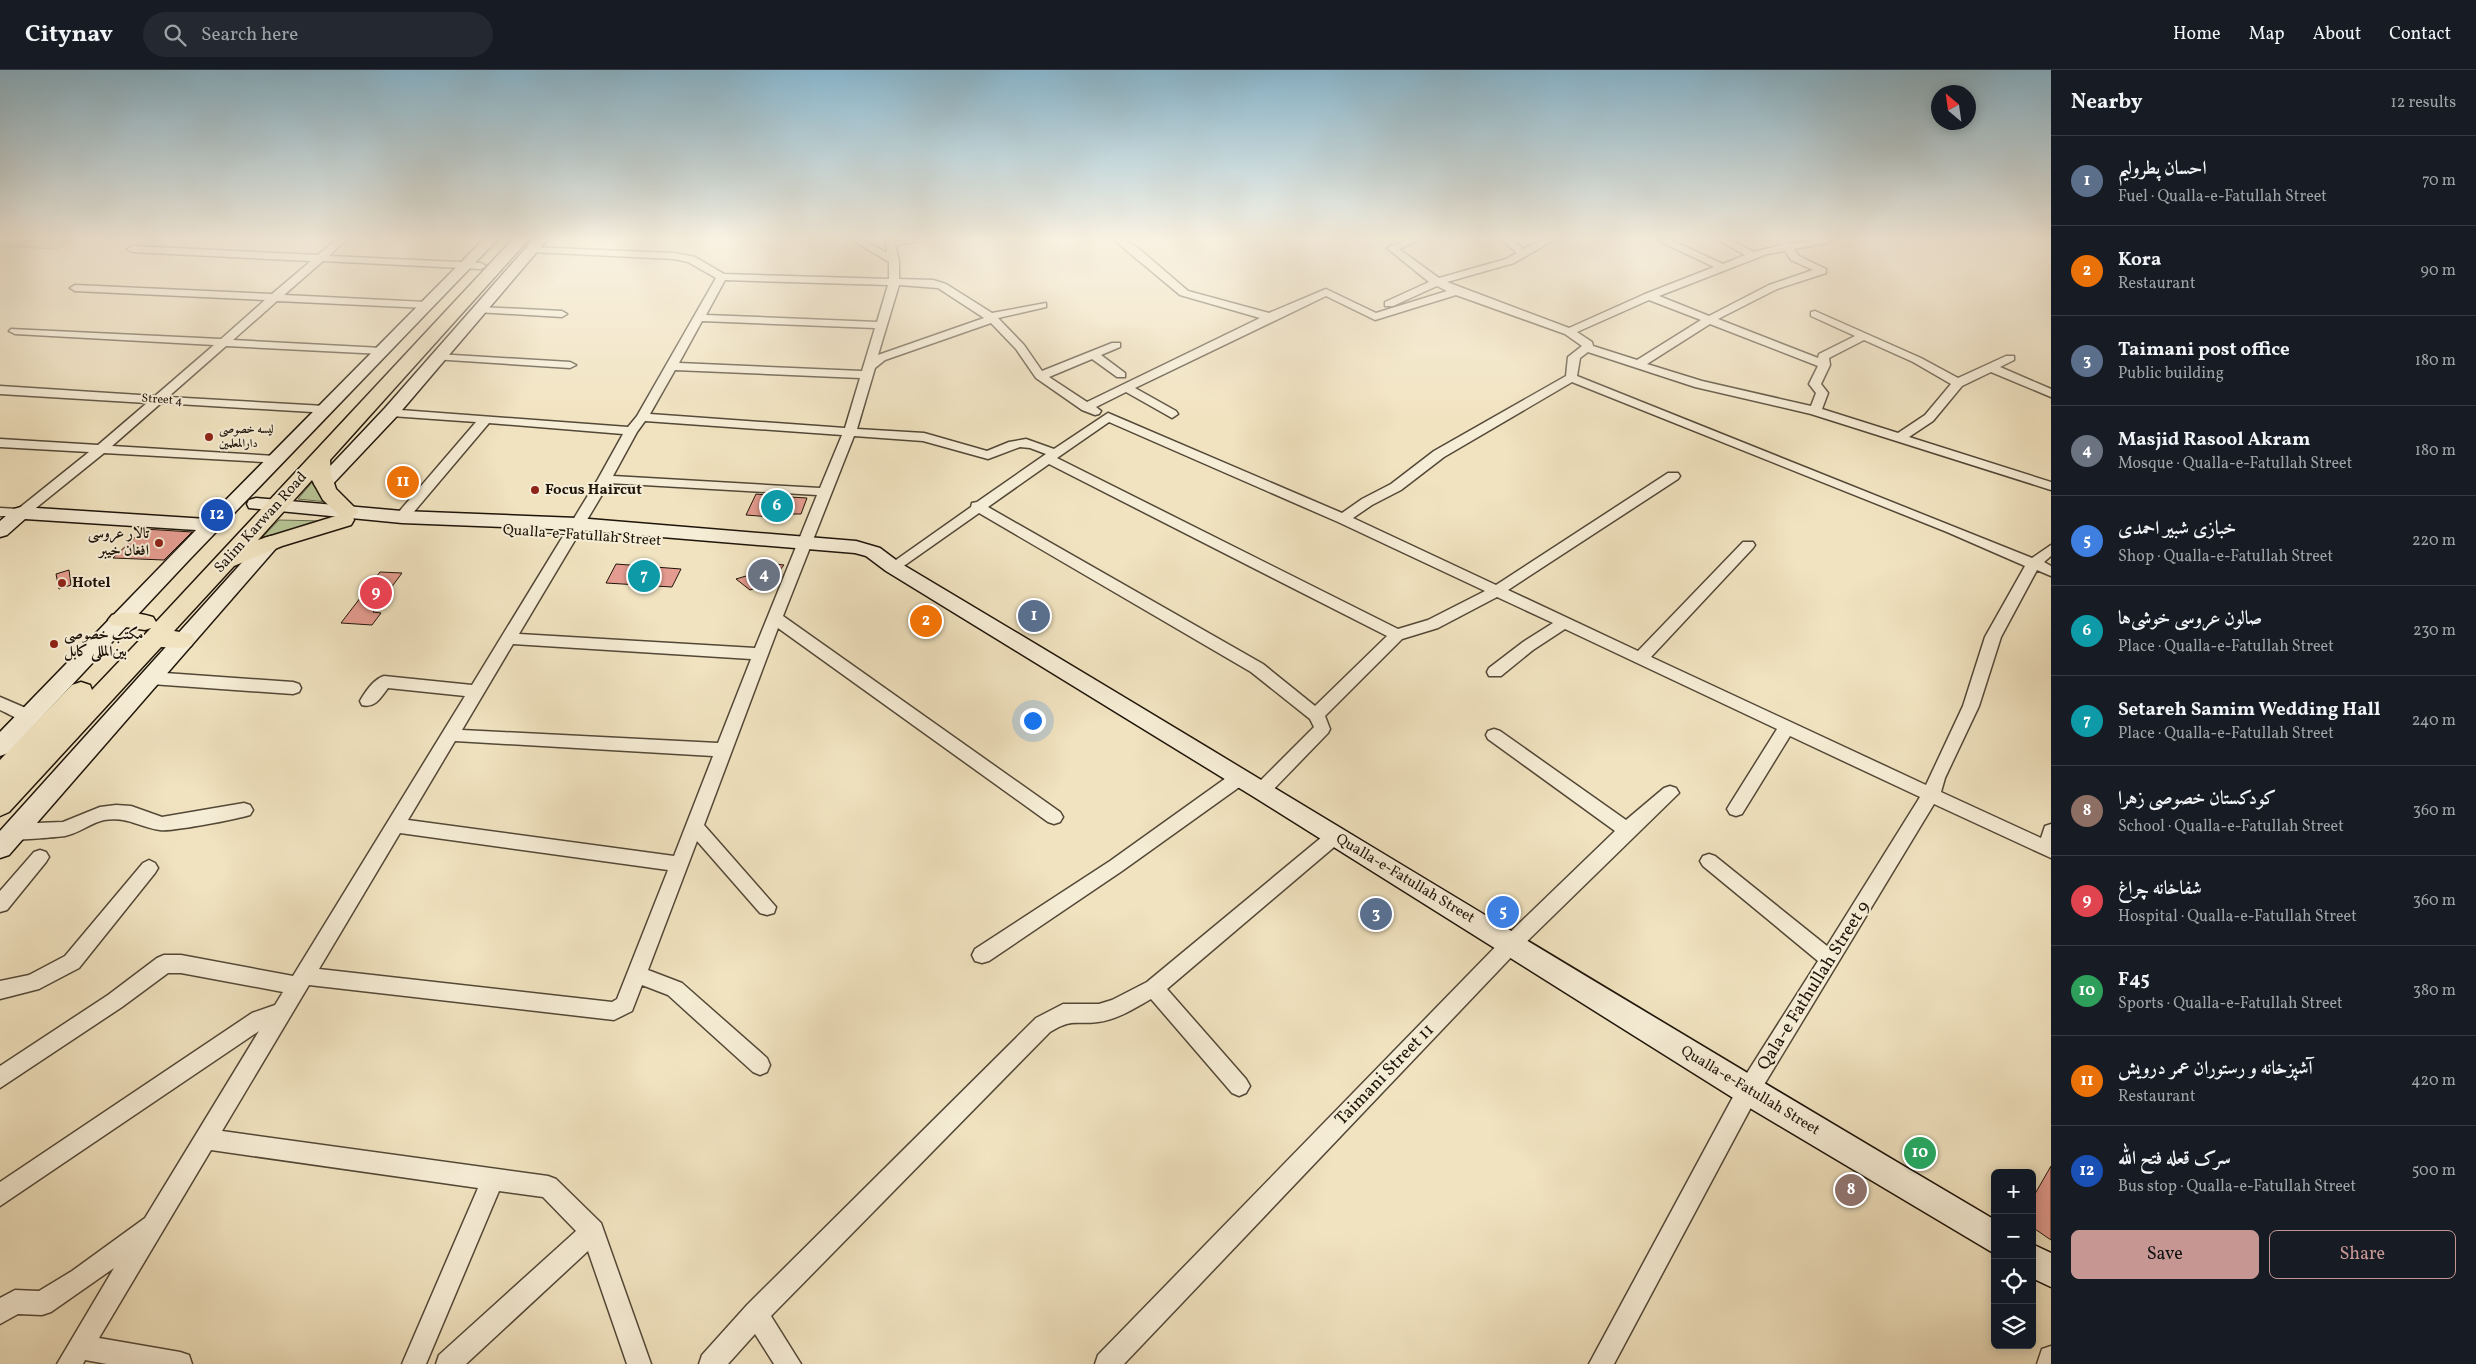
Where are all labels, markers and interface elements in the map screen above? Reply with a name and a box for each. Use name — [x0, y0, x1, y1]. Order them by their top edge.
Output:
search box — [143, 12, 493, 57]
text: Citynav — [25, 18, 113, 52]
icon: search — [161, 21, 189, 49]
text: Search here — [201, 22, 298, 48]
text: Home — [2173, 22, 2221, 47]
text: Map — [2249, 22, 2285, 47]
text: About — [2313, 22, 2361, 47]
text: Contact — [2389, 22, 2451, 47]
north arrow — [1931, 85, 1976, 130]
text: Nearby — [2071, 88, 2142, 117]
text: 12 results — [2391, 92, 2456, 114]
text: احسان پطرولیم — [2118, 156, 2207, 182]
text: 1 — [2084, 170, 2090, 192]
text: 70 m — [2422, 170, 2456, 192]
text: Fuel · Qualla-e-Fatullah Street — [2118, 186, 2327, 208]
text: Kora — [2118, 247, 2161, 273]
text: 2 — [2083, 260, 2091, 282]
text: 90 m — [2420, 260, 2456, 282]
text: Restaurant — [2118, 273, 2196, 295]
text: Taimani post office — [2118, 337, 2290, 363]
text: 3 — [2083, 350, 2091, 372]
text: 180 m — [2415, 350, 2456, 372]
text: Public building — [2118, 363, 2224, 385]
street label: Street 4 — [141, 391, 183, 409]
place label: لیسه خصوصی دارالمعلمین — [219, 422, 274, 452]
text: Masjid Rasool Akram — [2118, 427, 2310, 453]
marker: لیسه خصوصی دارالمعلمین — [203, 431, 215, 443]
text: 4 — [2082, 440, 2092, 462]
text: 180 m — [2415, 440, 2456, 462]
text: Mosque · Qualla-e-Fatullah Street — [2118, 453, 2352, 475]
pin: 11 — [387, 463, 419, 501]
street label: Salim Karwan Road — [210, 468, 312, 578]
place label: Focus Haircut — [545, 480, 642, 501]
marker: Focus Haircut — [529, 484, 541, 496]
pin: 6 — [761, 487, 793, 525]
pin: 12 — [201, 496, 233, 534]
text: خبازی شبیر احمدی — [2118, 516, 2236, 542]
street label: Qualla-e-Fatullah Street — [502, 520, 662, 552]
place label: تالار عروسی افغان خیبر — [88, 524, 150, 562]
text: 5 — [2083, 530, 2091, 552]
text: 220 m — [2412, 530, 2456, 552]
marker: تالار عروسی افغان خیبر — [153, 537, 165, 549]
text: Shop · Qualla-e-Fatullah Street — [2118, 546, 2333, 568]
pin: 4 — [748, 556, 780, 594]
pin: 7 — [628, 557, 660, 595]
place label: Hotel — [72, 573, 111, 594]
pin: 9 — [360, 574, 392, 612]
marker: Hotel — [56, 577, 68, 589]
pin: 1 — [1018, 597, 1050, 635]
pin: 2 — [910, 602, 942, 640]
text: صالون عروسی خوشی‌ها — [2118, 606, 2262, 632]
text: 6 — [2083, 620, 2091, 642]
text: 230 m — [2413, 620, 2456, 642]
place label: مکتب خصوصی بین‌المللی کابل — [64, 625, 144, 663]
text: Place · Qualla-e-Fatullah Street — [2118, 636, 2334, 658]
marker: مکتب خصوصی بین‌المللی کابل — [48, 638, 60, 650]
text: Setareh Samim Wedding Hall — [2118, 697, 2380, 723]
your location — [1020, 708, 1046, 734]
text: 7 — [2083, 710, 2091, 732]
text: 240 m — [2412, 710, 2456, 732]
text: Place · Qualla-e-Fatullah Street — [2118, 723, 2334, 745]
text: کودکستان خصوصی زهرا — [2118, 786, 2276, 812]
text: 8 — [2083, 800, 2091, 822]
text: 360 m — [2413, 800, 2456, 822]
text: School · Qualla-e-Fatullah Street — [2118, 816, 2344, 838]
street label: Qualla-e-Fatullah Street — [1331, 829, 1479, 929]
text: شفاخانه چراغ — [2118, 876, 2202, 902]
text: 9 — [2083, 890, 2091, 912]
text: 360 m — [2413, 890, 2456, 912]
pin: 5 — [1487, 893, 1519, 931]
pin: 3 — [1360, 895, 1392, 933]
street label: Qala-e Fathullah Street 9 — [1752, 897, 1876, 1075]
text: Hospital · Qualla-e-Fatullah Street — [2118, 906, 2357, 928]
text: F45 — [2118, 967, 2150, 993]
text: 10 — [2079, 980, 2095, 1002]
text: 380 m — [2413, 980, 2456, 1002]
text: Sports · Qualla-e-Fatullah Street — [2118, 993, 2343, 1015]
street label: Taimani Street 11 — [1330, 1018, 1440, 1132]
street label: Qualla-e-Fatullah Street — [1676, 1041, 1824, 1141]
text: آشپزخانه و رستوران عمر درویش — [2118, 1056, 2313, 1082]
text: 11 — [2081, 1070, 2093, 1092]
text: 420 m — [2411, 1070, 2456, 1092]
text: Restaurant — [2118, 1086, 2196, 1108]
pin: 10 — [1904, 1134, 1936, 1172]
text: سرک قعله فتح الله — [2118, 1146, 2231, 1172]
text: 12 — [2080, 1160, 2094, 1182]
text: 500 m — [2412, 1160, 2456, 1182]
map controls — [1991, 1169, 2036, 1349]
button: + — [1991, 1169, 2036, 1214]
pin: 8 — [1835, 1171, 1867, 1209]
text: Bus stop · Qualla-e-Fatullah Street — [2118, 1176, 2356, 1198]
button: − — [1991, 1214, 2036, 1259]
button: Save — [2071, 1230, 2259, 1279]
button: Share — [2269, 1230, 2456, 1279]
button: locate — [1991, 1259, 2036, 1304]
button: layers — [1991, 1304, 2036, 1349]

